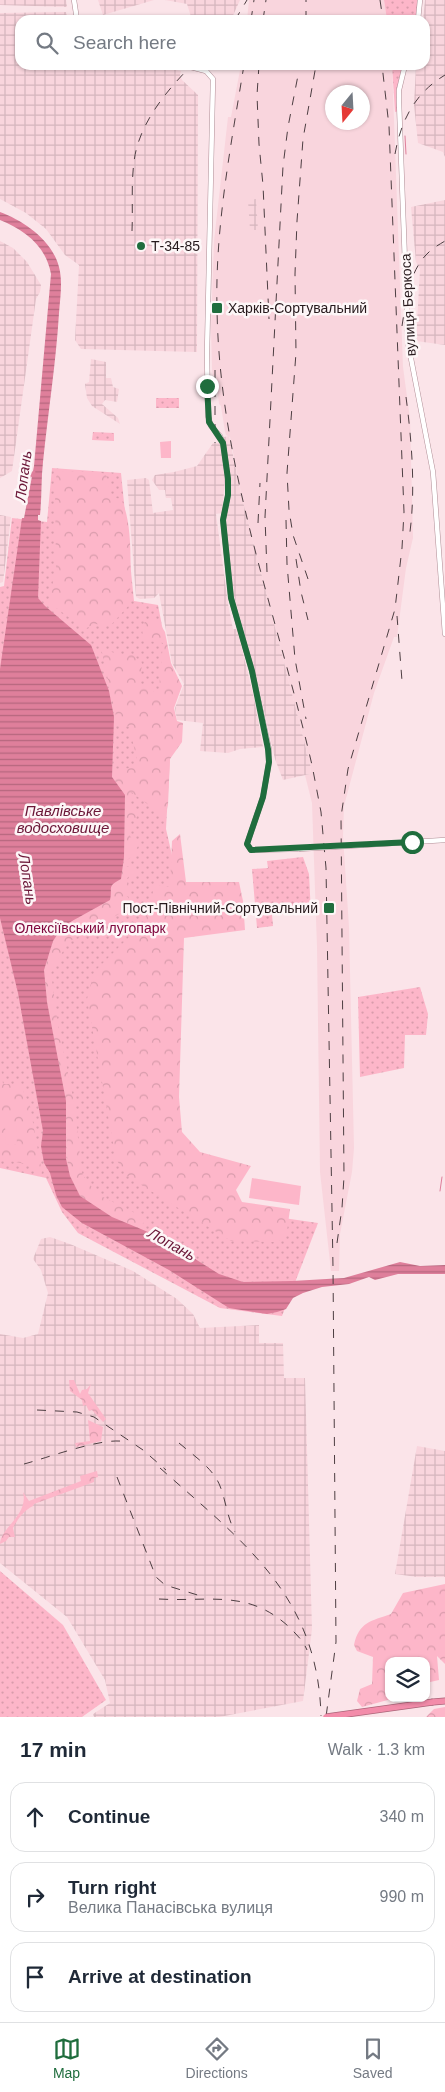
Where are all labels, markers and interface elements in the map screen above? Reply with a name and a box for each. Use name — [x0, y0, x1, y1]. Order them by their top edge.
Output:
search box — [15, 15, 430, 70]
icon: search — [33, 29, 61, 57]
text: Search here — [73, 32, 177, 53]
north arrow — [325, 85, 370, 130]
place label: Т-34-85 — [151, 238, 200, 254]
marker: Т-34-85 — [135, 240, 147, 252]
street label: вулиця Беркоса — [397, 253, 419, 357]
place label: Харків-Сортувальний — [228, 300, 367, 316]
marker: Харків-Сортувальний — [210, 301, 224, 315]
route end — [196, 375, 219, 398]
water label: Лопань — [11, 449, 35, 504]
water label: Павлівське водосховище — [17, 802, 109, 836]
route start — [401, 831, 424, 854]
water label: Лопань — [15, 851, 40, 906]
place label: Пост-Північний-Сортувальний — [122, 900, 318, 916]
marker: Пост-Північний-Сортувальний — [322, 901, 336, 915]
park label: Олексіївський лугопарк — [14, 920, 166, 936]
water label: Лопань — [145, 1224, 199, 1264]
map controls — [385, 1657, 430, 1702]
button: layers — [385, 1657, 430, 1702]
text: 17 min — [20, 1738, 87, 1761]
text: Walk · 1.3 km — [328, 1741, 425, 1758]
icon: ahead — [21, 1803, 49, 1831]
text: Continue — [68, 1806, 150, 1827]
text: 340 m — [380, 1808, 424, 1825]
text: Turn right — [68, 1877, 156, 1898]
icon: right — [21, 1883, 49, 1911]
text: 990 m — [380, 1888, 424, 1905]
text: Велика Панасівська вулиця — [68, 1899, 273, 1916]
icon: arrive — [21, 1963, 49, 1991]
text: Arrive at destination — [68, 1966, 252, 1987]
tab: Map — [53, 2035, 81, 2081]
tab: Directions — [186, 2035, 248, 2081]
tab: Saved — [353, 2035, 392, 2081]

